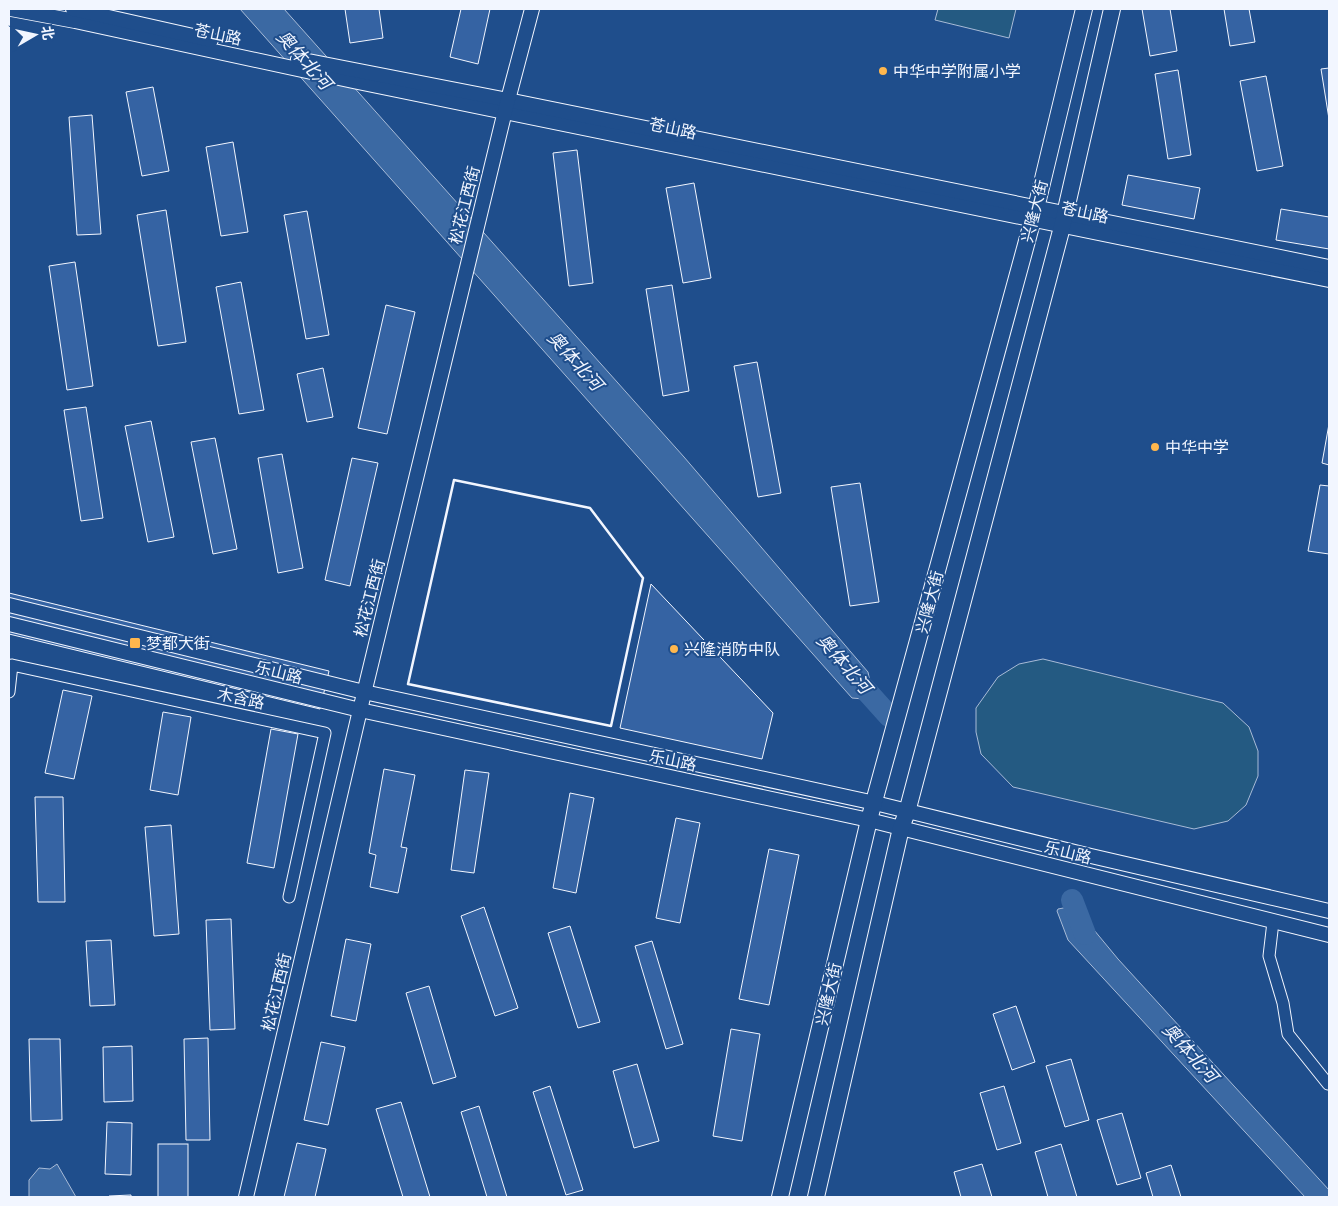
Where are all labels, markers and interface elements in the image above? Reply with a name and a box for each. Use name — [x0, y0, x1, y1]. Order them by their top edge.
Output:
north arrow — [10, 10, 60, 60]
street label: 苍山路 — [192, 19, 244, 49]
text: 北 — [38, 25, 58, 41]
water label: 奥体北河 — [272, 26, 338, 96]
place label: 中华中学附属小学 — [893, 61, 1021, 81]
marker: 中华中学附属小学 — [877, 65, 889, 77]
street label: 苍山路 — [647, 113, 699, 143]
street label: 松花江西街 — [445, 164, 483, 246]
street label: 兴隆大街 — [1017, 178, 1051, 244]
street label: 苍山路 — [1059, 197, 1111, 227]
water label: 奥体北河 — [543, 327, 609, 397]
place label: 中华中学 — [1165, 437, 1229, 457]
marker: 中华中学 — [1149, 441, 1161, 453]
street label: 松花江西街 — [350, 557, 388, 639]
street label: 兴隆大街 — [911, 568, 947, 636]
water label: 奥体北河 — [812, 630, 878, 701]
place label: 梦都大街 — [146, 633, 210, 653]
marker: 梦都大街 — [128, 636, 142, 650]
place label: 兴隆消防中队 — [684, 639, 780, 659]
marker: 兴隆消防中队 — [668, 643, 680, 655]
street label: 乐山路 — [253, 656, 305, 688]
street label: 木含路 — [215, 683, 267, 713]
street label: 乐山路 — [647, 745, 699, 775]
street label: 乐山路 — [1042, 836, 1094, 868]
street label: 松花江西街 — [257, 951, 295, 1033]
street label: 兴隆大街 — [811, 961, 845, 1027]
water label: 奥体北河 — [1158, 1019, 1224, 1089]

